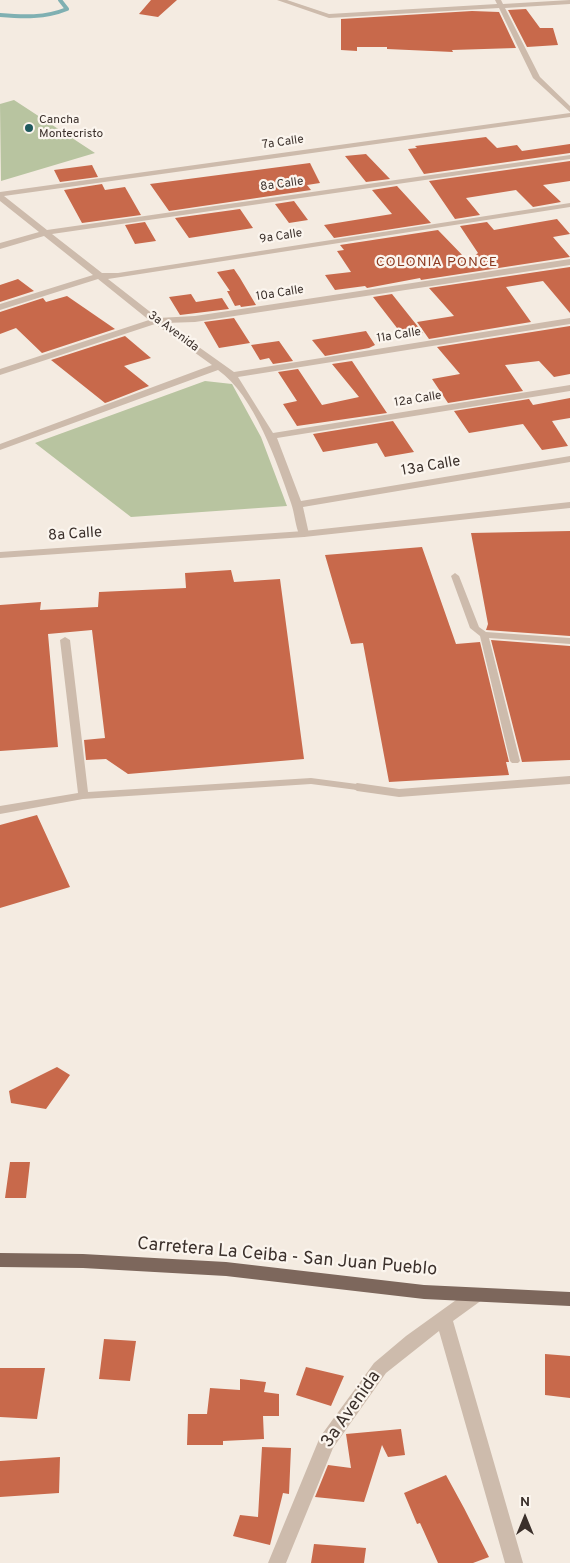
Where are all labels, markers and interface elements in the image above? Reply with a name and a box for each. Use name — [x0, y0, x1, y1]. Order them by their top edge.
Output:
place label: Cancha Montecristo — [39, 114, 103, 142]
marker: Cancha Montecristo — [23, 122, 35, 134]
street label: 7a Calle — [261, 133, 305, 153]
street label: 8a Calle — [260, 175, 304, 195]
street label: 9a Calle — [259, 227, 303, 247]
district label: COLONIA PONCE — [374, 255, 500, 271]
street label: 10a Calle — [255, 283, 305, 305]
street label: 3a Avenida — [145, 309, 201, 355]
street label: 11a Calle — [376, 325, 422, 347]
street label: 12a Calle — [393, 389, 443, 411]
street label: 13a Calle — [400, 453, 462, 481]
street label: 8a Calle — [47, 524, 103, 546]
street label: Carretera La Ceiba - San Juan Pueblo — [136, 1234, 438, 1282]
street label: 3a Avenida — [318, 1367, 386, 1453]
north arrow — [500, 1493, 550, 1543]
text: N — [520, 1494, 530, 1511]

